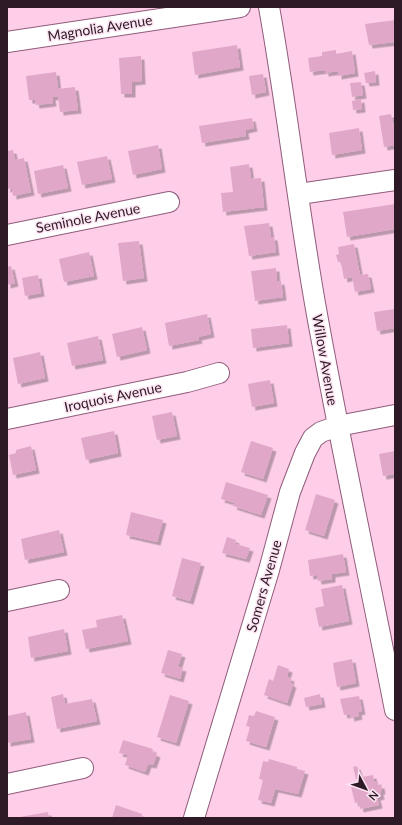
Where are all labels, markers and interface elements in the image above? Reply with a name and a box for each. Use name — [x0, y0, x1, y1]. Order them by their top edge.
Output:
street label: Magnolia Avenue — [46, 11, 154, 44]
street label: Seminole Avenue — [34, 199, 141, 236]
street label: Willow Avenue — [309, 313, 342, 407]
street label: Iroquois Avenue — [63, 378, 163, 415]
street label: Somers Avenue — [242, 538, 285, 634]
north arrow — [346, 769, 386, 809]
text: N — [366, 788, 382, 803]

